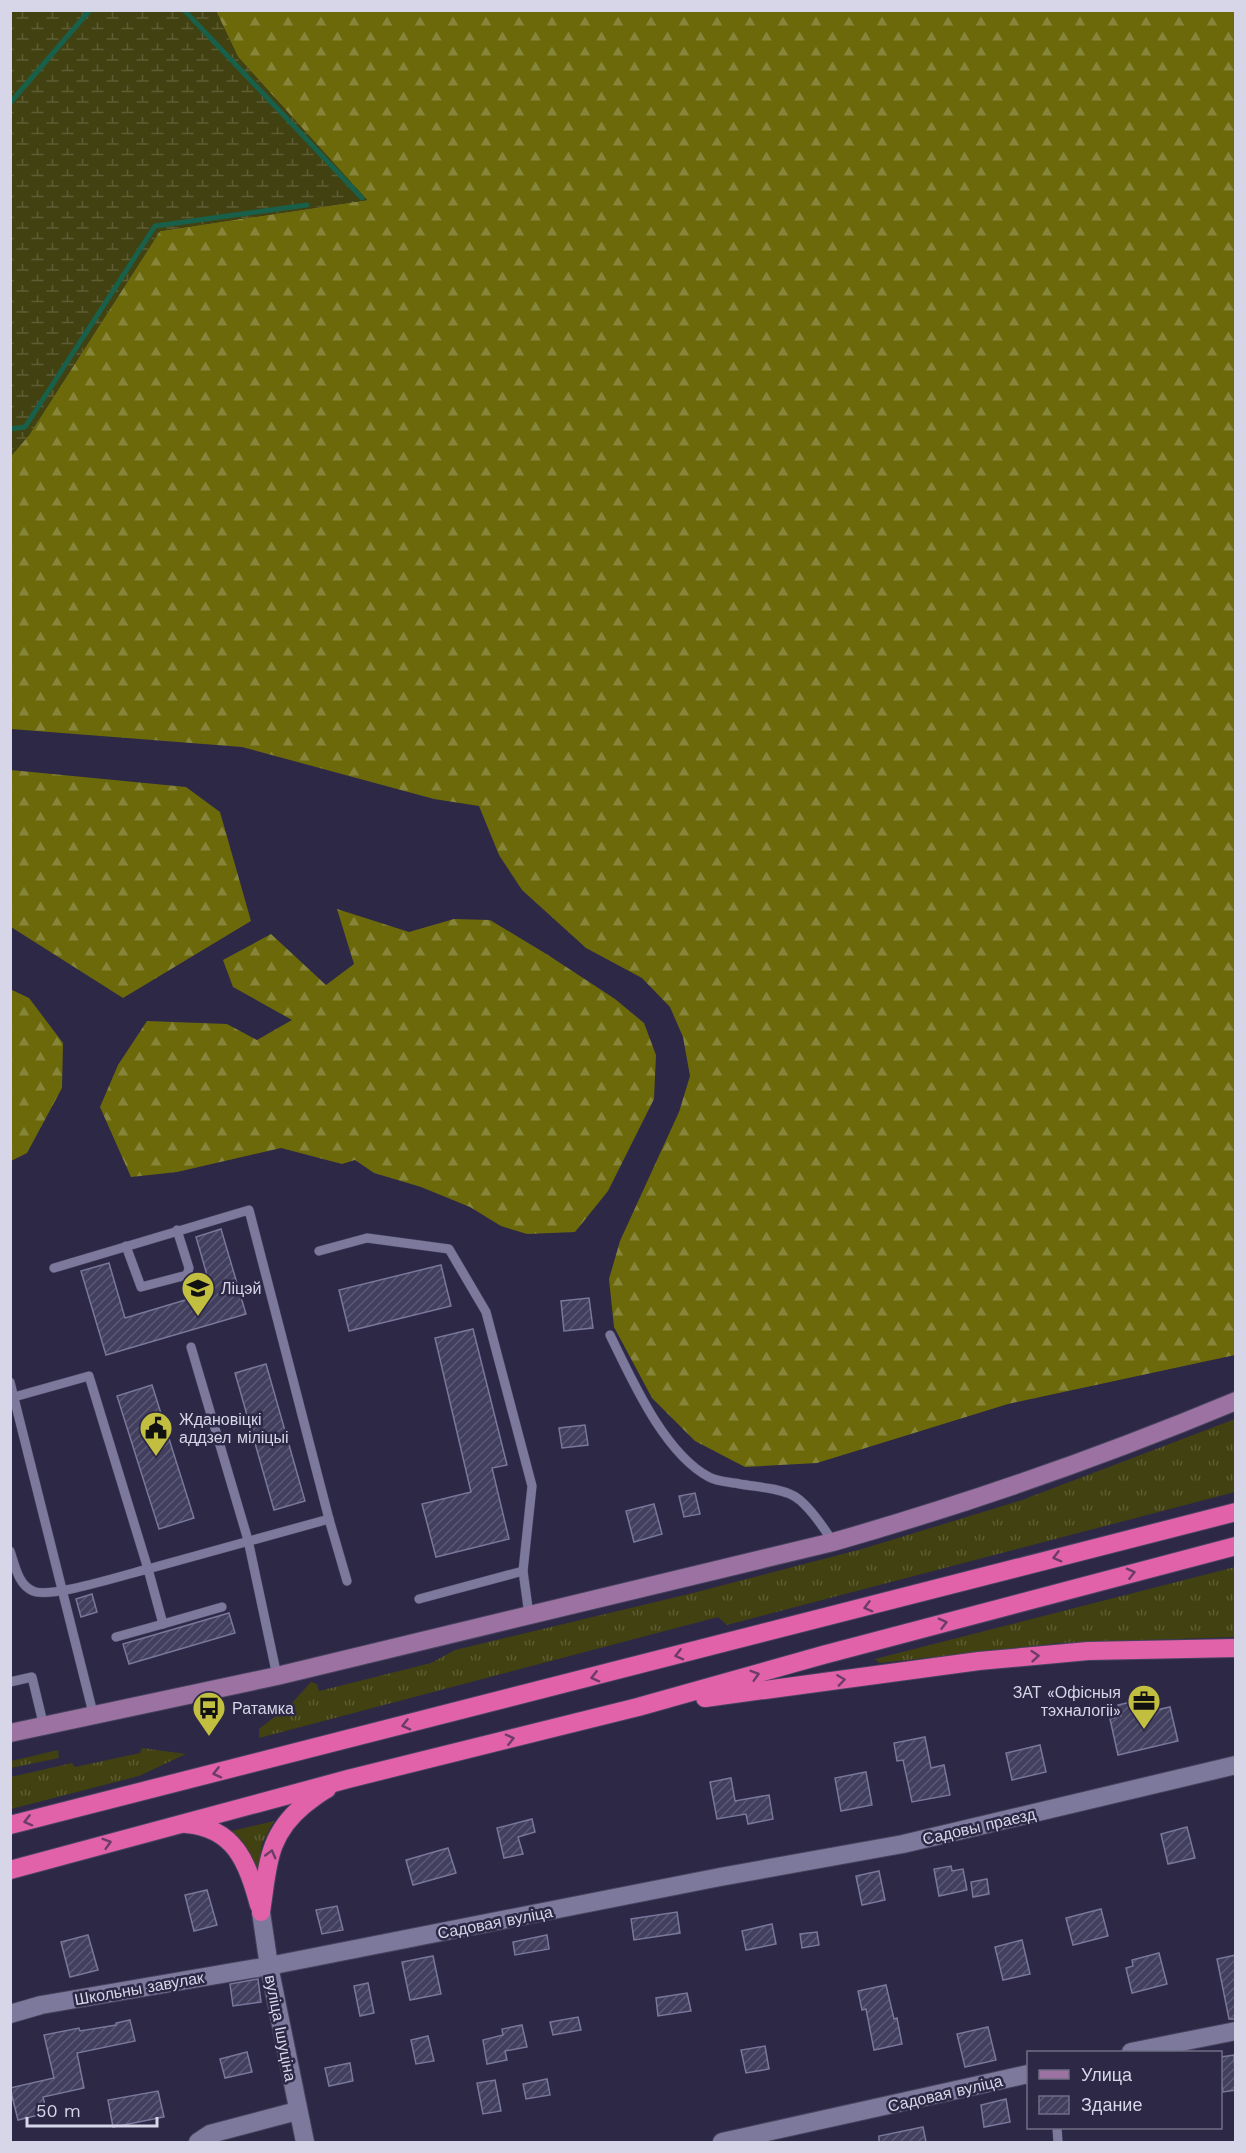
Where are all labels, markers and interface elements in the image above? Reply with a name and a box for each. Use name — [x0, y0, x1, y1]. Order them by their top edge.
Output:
school or university icon: Ліцэй — [180, 1270, 216, 1317]
place label: Ліцэй — [221, 1279, 261, 1298]
public building icon: Ждановіцкі аддзел міліцыі — [138, 1410, 174, 1457]
place label: Ждановіцкі аддзел міліцыі — [179, 1410, 289, 1447]
one-way arrow — [1052, 1550, 1062, 1563]
one-way arrow — [1126, 1568, 1136, 1581]
one-way arrow — [863, 1599, 873, 1612]
one-way arrow — [938, 1618, 948, 1631]
one-way arrow — [674, 1648, 684, 1661]
one-way arrow — [1030, 1650, 1039, 1663]
one-way arrow — [590, 1669, 600, 1682]
one-way arrow — [749, 1670, 759, 1682]
one-way arrow — [837, 1674, 846, 1686]
place label: ЗАТ «Офісныя тэхналогіі» — [1013, 1683, 1121, 1720]
office icon: ЗАТ «Офісныя тэхналогіі» — [1126, 1683, 1162, 1730]
bus stop icon: Ратамка — [191, 1690, 227, 1737]
place label: Ратамка — [232, 1699, 294, 1718]
one-way arrow — [401, 1718, 412, 1730]
one-way arrow — [505, 1734, 515, 1747]
one-way arrow — [213, 1766, 223, 1778]
street label: Садовы праезд — [921, 1804, 1038, 1849]
one-way arrow — [23, 1813, 33, 1826]
one-way arrow — [102, 1838, 112, 1851]
one-way arrow — [263, 1849, 276, 1859]
street label: Садовая вуліца — [436, 1902, 554, 1943]
street label: Школьны завулак — [73, 1968, 206, 2009]
street label: вуліца Ішуціна — [261, 1973, 300, 2083]
legend — [1027, 2051, 1222, 2129]
text: Улица — [1081, 2064, 1133, 2085]
street label: Садовая вуліца — [886, 2071, 1004, 2116]
scale bar — [27, 2090, 158, 2128]
text: Здание — [1081, 2094, 1142, 2115]
text: 50 m — [36, 2100, 81, 2121]

